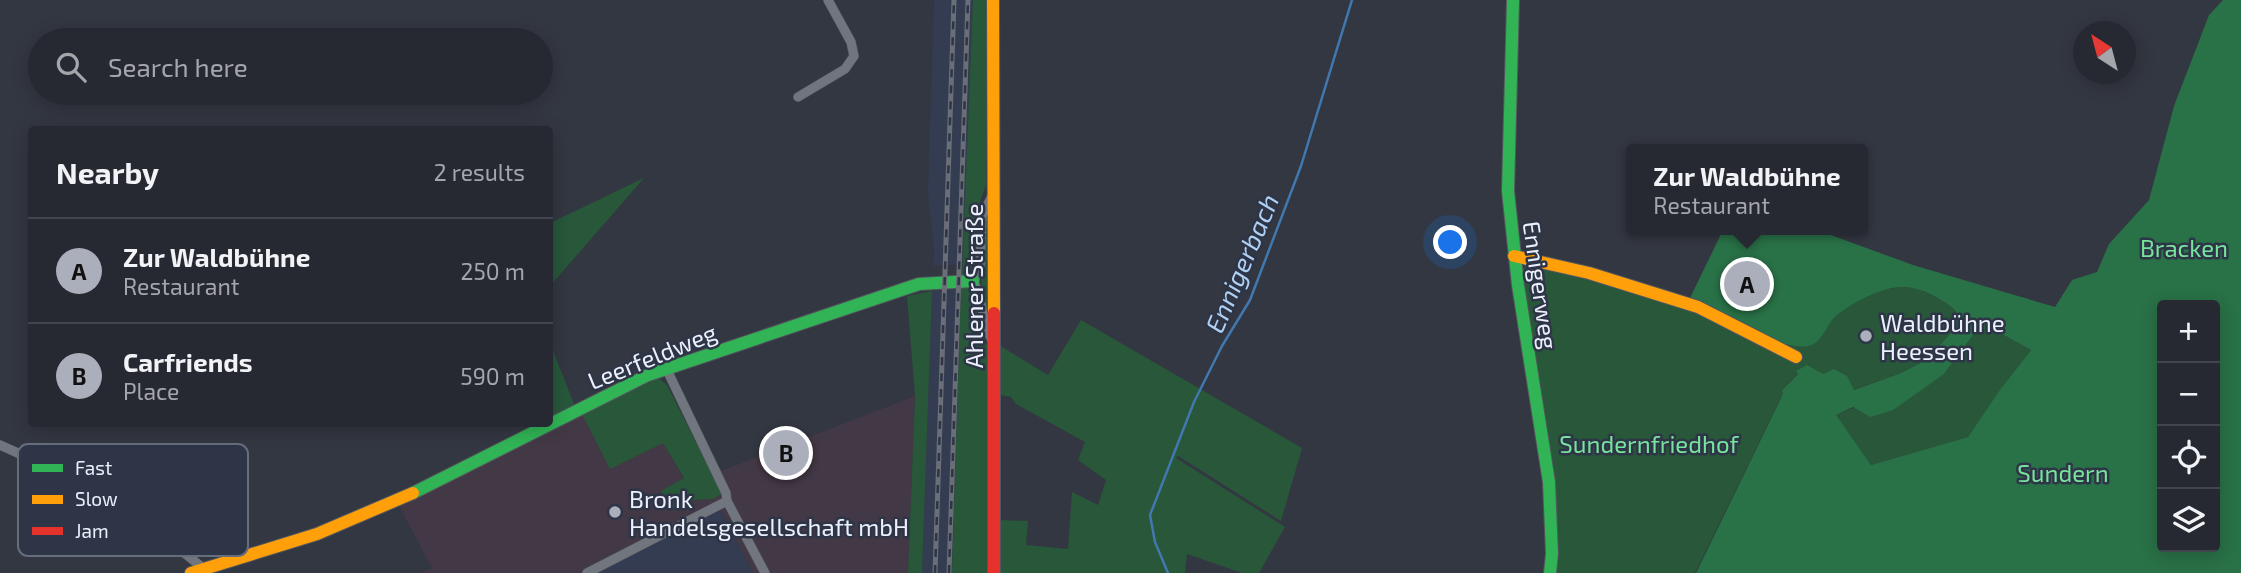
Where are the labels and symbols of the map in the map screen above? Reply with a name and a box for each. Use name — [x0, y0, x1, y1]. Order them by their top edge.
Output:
north arrow — [2073, 21, 2136, 84]
water label: Ennigerbach — [1198, 189, 1284, 337]
street label: Ahlener Straße — [959, 204, 988, 368]
street label: Ennigerweg — [1518, 219, 1564, 351]
your location — [1433, 225, 1467, 259]
park label: Bracken — [2140, 233, 2228, 262]
pin: A — [1724, 258, 1770, 310]
place label: Waldbühne Heessen — [1880, 308, 2005, 365]
street label: Leerfeldweg — [583, 317, 721, 395]
marker: Waldbühne Heessen — [1858, 328, 1874, 344]
pin: B — [763, 427, 809, 479]
park label: Sundernfriedhof — [1559, 429, 1740, 458]
legend — [18, 444, 248, 556]
text: Fast — [75, 456, 112, 479]
park label: Sundern — [2017, 458, 2109, 487]
place label: Bronk Handelsgesellschaft mbH — [629, 484, 909, 541]
text: Slow — [75, 487, 118, 510]
marker: Bronk Handelsgesellschaft mbH — [607, 504, 623, 520]
text: Jam — [75, 519, 109, 542]

